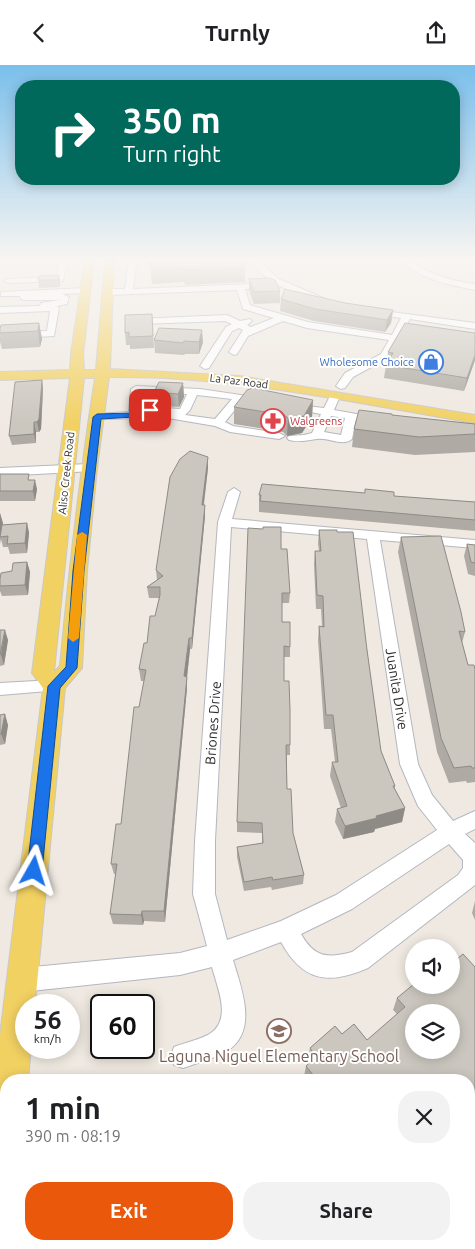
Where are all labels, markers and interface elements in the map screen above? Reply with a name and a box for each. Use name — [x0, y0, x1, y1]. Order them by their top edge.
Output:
icon: back — [25, 19, 53, 47]
icon: share — [422, 19, 450, 47]
text: Turnly — [205, 20, 270, 45]
icon: right — [40, 100, 105, 165]
text: 350 m — [123, 100, 221, 140]
text: Turn right — [123, 141, 221, 166]
shop icon: Wholesome Choice — [418, 349, 444, 375]
place label: Wholesome Choice — [320, 356, 414, 368]
street label: La Paz Road — [209, 371, 269, 391]
pin — [129, 389, 171, 431]
icon: arrive — [136, 396, 164, 424]
pharmacy icon: Walgreens — [260, 408, 286, 434]
place label: Walgreens — [290, 415, 342, 427]
street label: Aliso Creek Road — [56, 431, 76, 515]
street label: Juanita Drive — [383, 647, 411, 731]
street label: Briones Drive — [202, 681, 224, 765]
position arrow — [7, 844, 59, 896]
map controls — [405, 939, 460, 1059]
button: sound — [405, 939, 460, 994]
speed limit sign: 60 — [90, 994, 155, 1059]
button: layers — [405, 1004, 460, 1059]
text: 56 — [33, 1006, 62, 1034]
school or university icon: Laguna Niguel Elementary School — [266, 1018, 292, 1044]
text: km/h — [34, 1032, 61, 1045]
place label: Laguna Niguel Elementary School — [159, 1047, 399, 1065]
text: 1 min — [25, 1091, 101, 1125]
button: close — [398, 1091, 450, 1143]
text: 390 m · 08:19 — [25, 1127, 121, 1145]
button: Exit — [25, 1182, 233, 1240]
button: Share — [243, 1182, 450, 1240]

